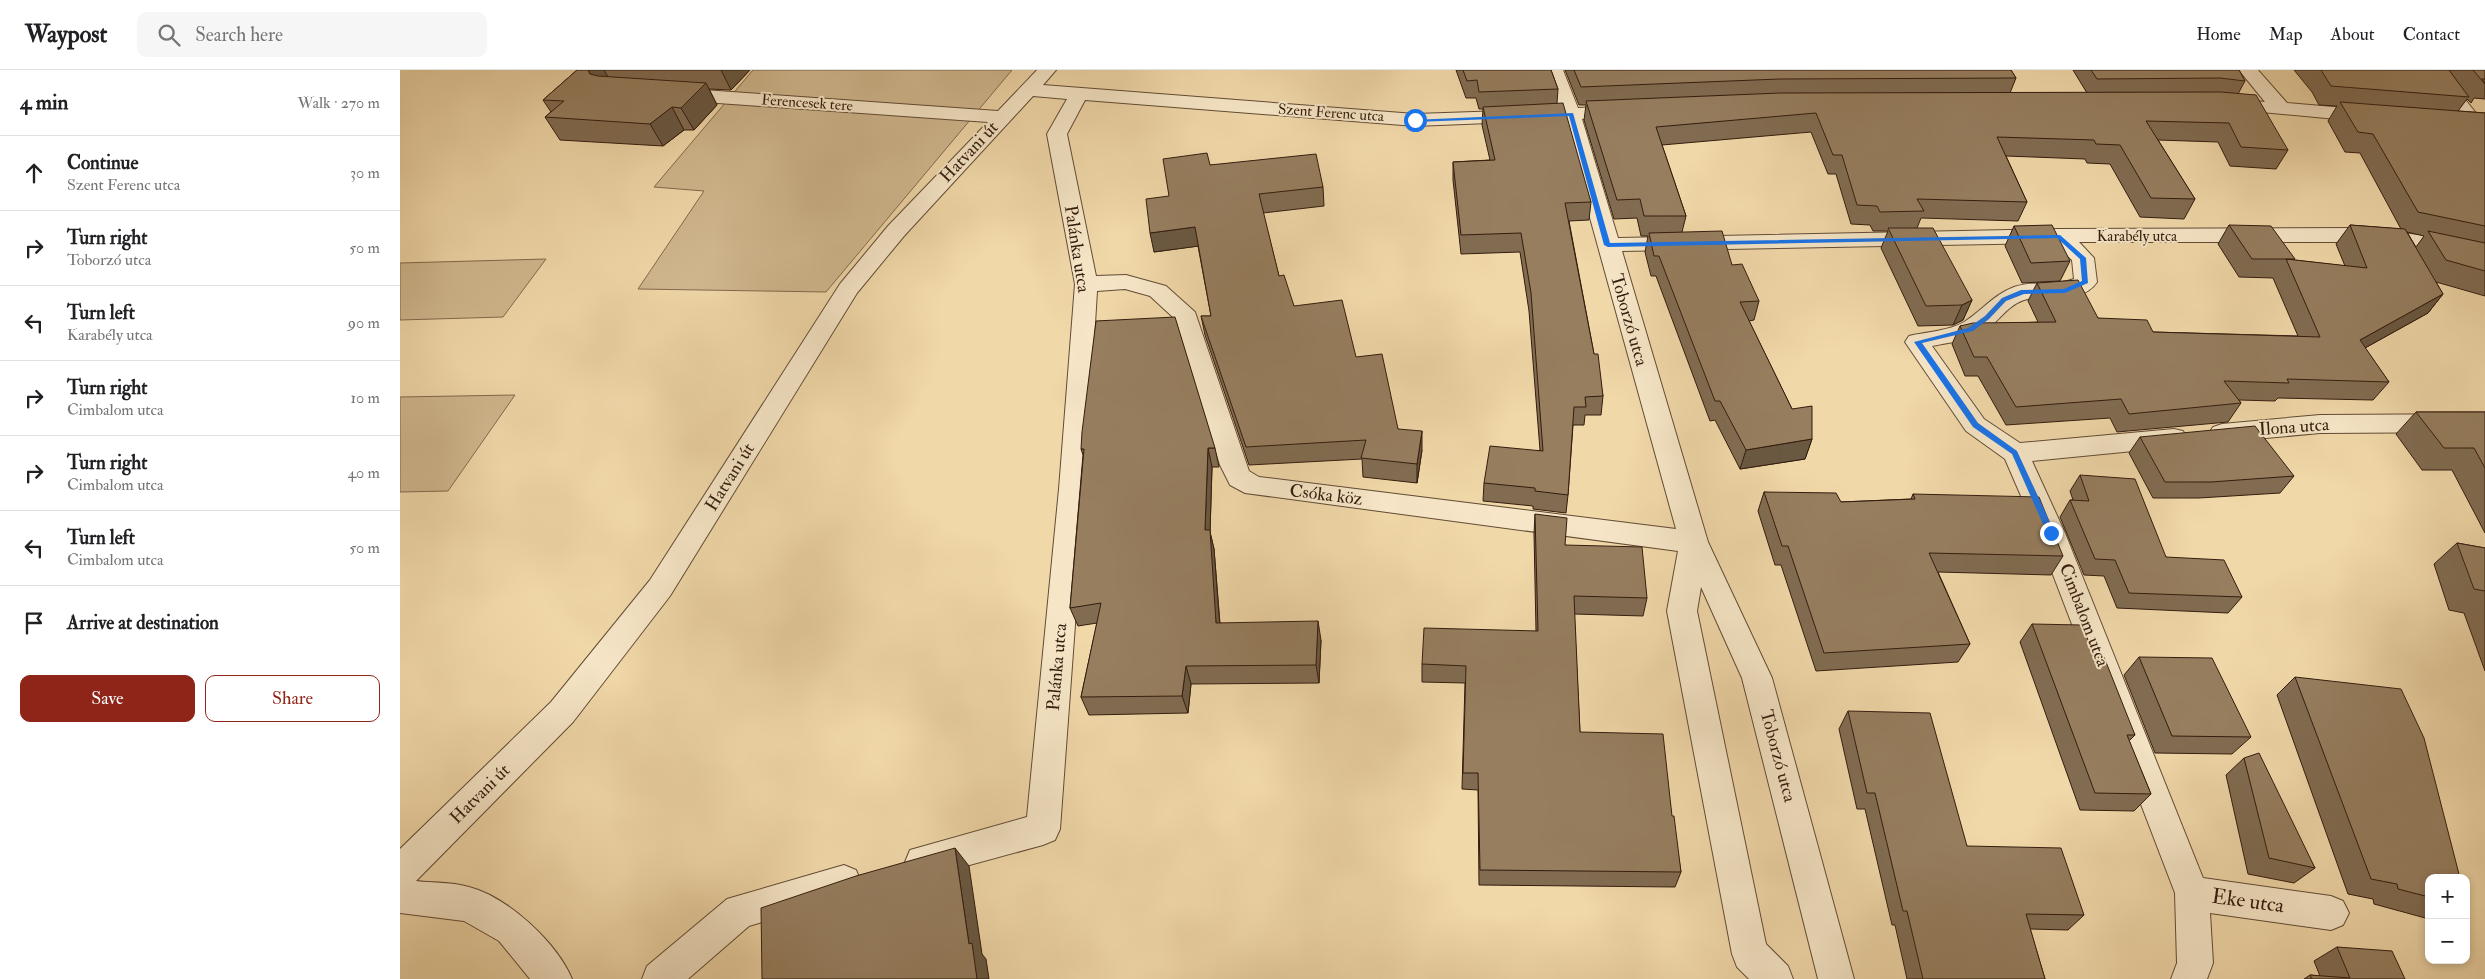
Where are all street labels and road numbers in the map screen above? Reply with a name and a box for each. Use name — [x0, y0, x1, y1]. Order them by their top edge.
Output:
street label: Ferencesek tere — [761, 90, 853, 116]
street label: Szent Ferenc utca — [1277, 100, 1386, 126]
street label: Hatvani út — [935, 116, 1003, 188]
street label: Palánka utca — [1059, 204, 1095, 295]
street label: Karabély utca — [2097, 227, 2178, 246]
street label: Toborzó utca — [1605, 271, 1653, 369]
street label: Ilona utca — [2258, 413, 2331, 441]
street label: Hatvani út — [700, 439, 760, 515]
street label: Csóka köz — [1288, 479, 1364, 511]
street label: Cimbalom utca — [2054, 560, 2114, 670]
street label: Palánka utca — [1042, 622, 1072, 712]
street label: Toborzó utca — [1755, 707, 1802, 805]
street label: Hatvani út — [445, 759, 515, 829]
street label: Eke utca — [2210, 883, 2286, 919]

